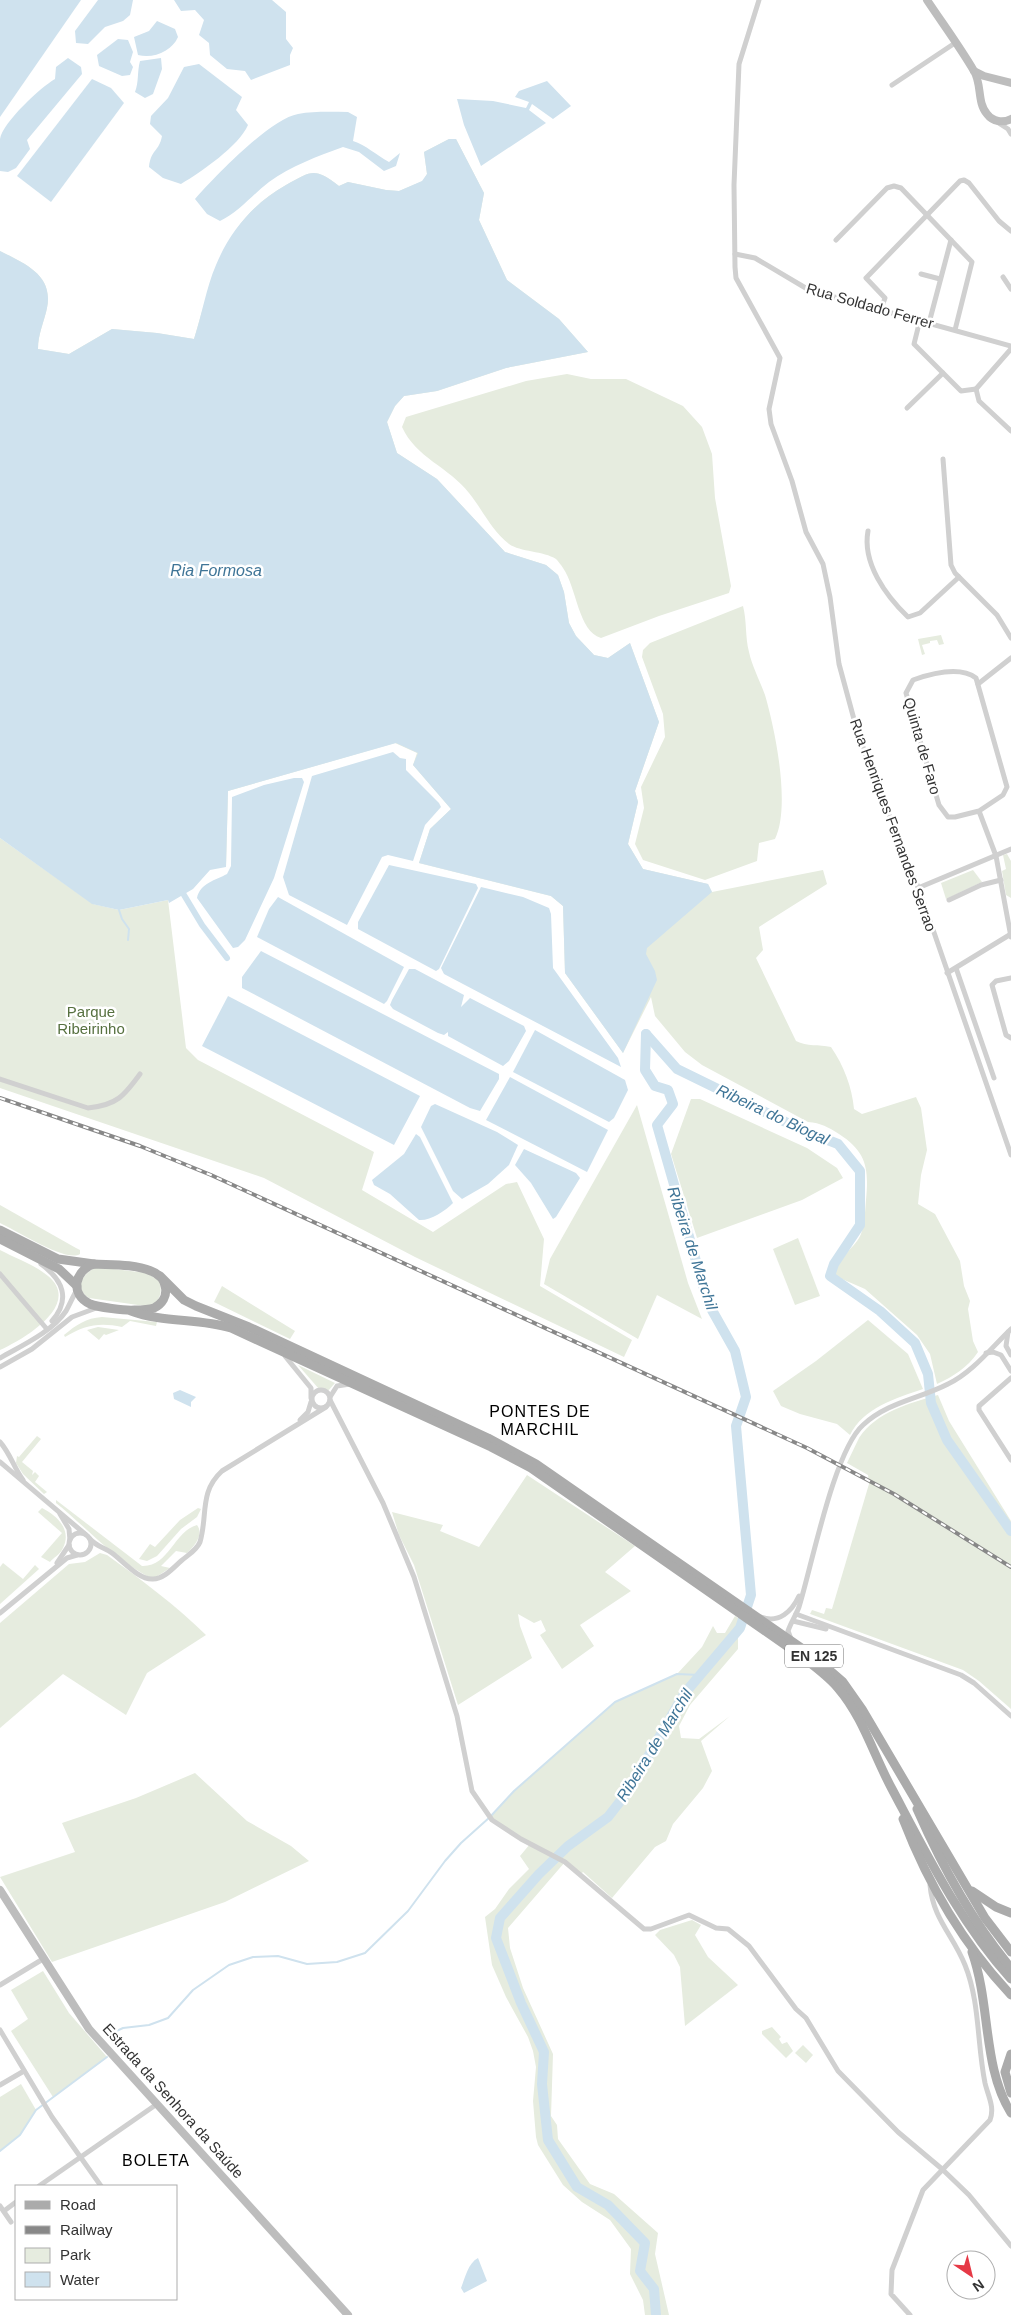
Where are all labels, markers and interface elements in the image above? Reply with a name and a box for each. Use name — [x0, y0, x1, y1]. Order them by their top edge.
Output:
street label: Rua Soldado Ferrer — [804, 279, 936, 332]
water label: Ria Formosa — [170, 562, 262, 579]
street label: Quinta de Faro — [901, 695, 944, 796]
street label: Rua Henriques Fernandes Serrao — [847, 716, 940, 934]
park label: Parque Ribeirinho — [57, 1003, 125, 1037]
water label: Ribeira do Biogal — [714, 1081, 832, 1148]
water label: Ribeira de Marchil — [665, 1184, 721, 1313]
district label: PONTES DE MARCHIL — [489, 1403, 591, 1438]
road number: EN 125 — [785, 1644, 843, 1668]
water label: Ribeira de Marchil — [613, 1686, 696, 1804]
street label: Estrada da Senhora da Saúde — [100, 2020, 247, 2181]
district label: BOLETA — [122, 2152, 190, 2169]
legend — [15, 2185, 178, 2300]
text: Road — [60, 2196, 96, 2213]
text: Railway — [60, 2221, 113, 2238]
text: Park — [60, 2246, 91, 2263]
north arrow — [946, 2250, 996, 2300]
text: Water — [60, 2271, 99, 2288]
text: N — [970, 2276, 987, 2295]

